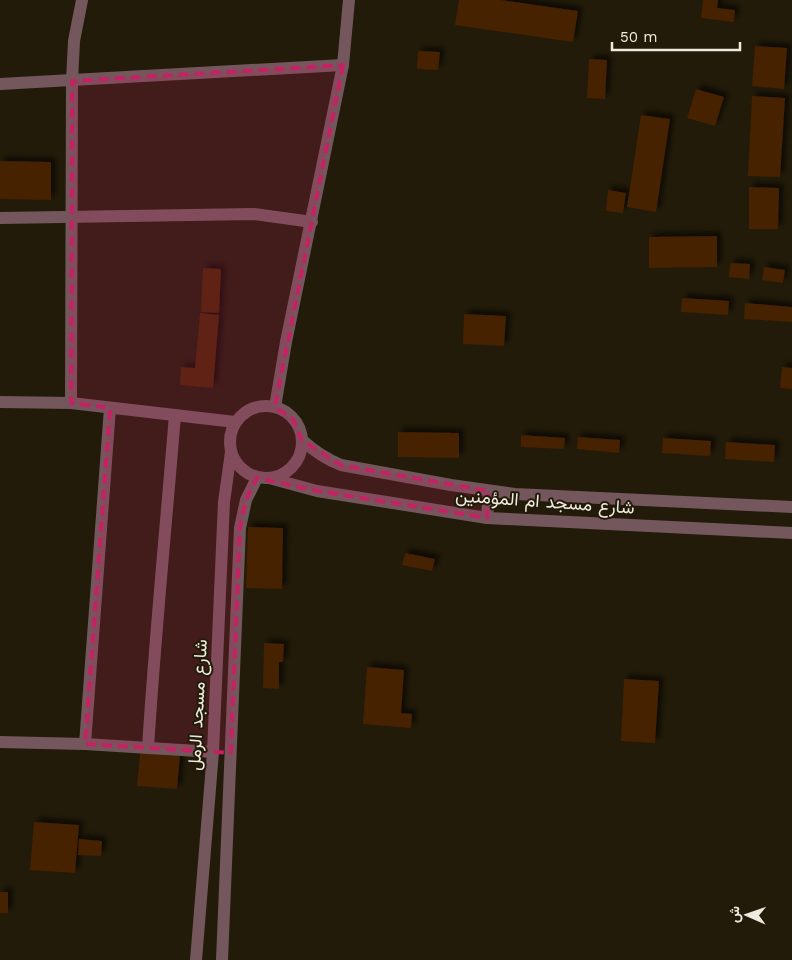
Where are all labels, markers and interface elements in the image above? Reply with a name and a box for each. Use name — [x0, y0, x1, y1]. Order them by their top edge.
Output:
scale bar — [612, 20, 740, 52]
text: 50 m — [620, 28, 657, 46]
street label: شارع مسجد ام المؤمنين — [455, 484, 635, 520]
street label: شارع مسجد الرمل — [183, 639, 213, 771]
north arrow — [722, 890, 772, 940]
text: ش — [726, 906, 743, 923]

